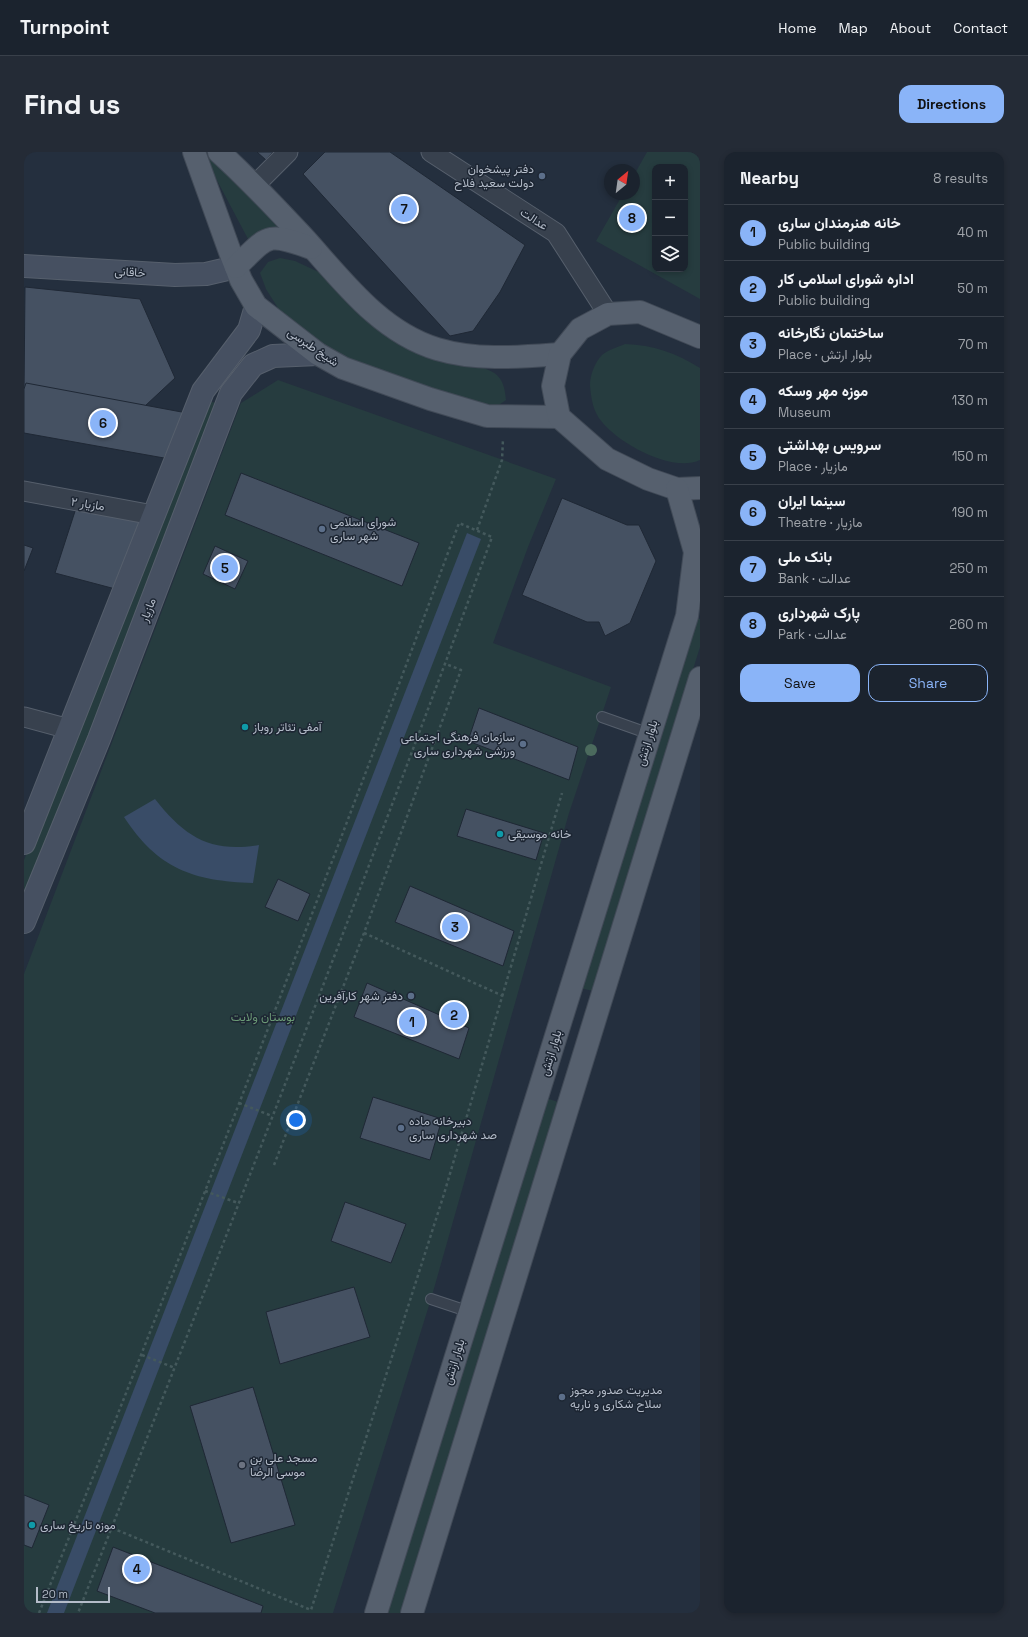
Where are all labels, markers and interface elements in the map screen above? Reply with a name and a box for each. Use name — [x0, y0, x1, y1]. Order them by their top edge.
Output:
text: Turnpoint — [20, 15, 110, 40]
text: Home — [778, 19, 816, 37]
text: Map — [838, 19, 868, 37]
text: About — [890, 19, 931, 37]
text: Contact — [953, 19, 1008, 37]
button: Directions — [899, 85, 1004, 123]
text: Find us — [24, 86, 121, 122]
place label: دفتر پیشخوان دولت سعید فلاح — [454, 161, 534, 192]
north arrow — [604, 164, 640, 200]
map controls — [652, 164, 688, 272]
button: + — [652, 164, 688, 200]
text: Nearby — [740, 167, 799, 189]
text: 8 results — [933, 170, 988, 187]
marker: دفتر پیشخوان دولت سعید فلاح — [537, 171, 547, 181]
pin: 7 — [391, 194, 417, 224]
button: − — [652, 200, 688, 236]
pin: 8 — [619, 203, 645, 233]
street label: عدالت — [517, 204, 551, 234]
text: خانه هنرمندان ساری — [778, 213, 901, 232]
text: 1 — [750, 224, 756, 241]
text: 40 m — [957, 224, 988, 241]
button: layers — [652, 236, 688, 272]
text: Public building — [778, 236, 870, 253]
street label: خاقانی — [114, 263, 146, 281]
text: اداره شورای اسلامی کار — [778, 269, 914, 288]
text: 2 — [749, 280, 757, 297]
text: 50 m — [957, 280, 988, 297]
text: Public building — [778, 292, 870, 309]
text: ساختمان نگارخانه — [778, 323, 884, 342]
street label: شیخ طبرسی — [284, 324, 342, 371]
text: 3 — [749, 336, 757, 353]
text: 70 m — [958, 336, 988, 353]
text: Place · بلوار ارتش — [778, 346, 872, 363]
text: موزه مهر وسکه — [778, 381, 868, 400]
text: 4 — [749, 392, 757, 409]
text: 130 m — [952, 392, 988, 409]
text: Museum — [778, 404, 831, 421]
pin: 6 — [90, 408, 116, 438]
text: سرویس بهداشتی — [778, 435, 881, 454]
text: 5 — [749, 448, 757, 465]
text: 150 m — [952, 448, 988, 465]
text: Place · مازیار — [778, 458, 848, 475]
text: سینما ایران — [778, 491, 845, 510]
street label: مازیار ۲ — [70, 493, 106, 515]
text: 6 — [749, 504, 757, 521]
text: 190 m — [952, 504, 988, 521]
place label: شورای اسلامی شهر ساری — [330, 514, 396, 544]
text: Theatre · مازیار — [778, 514, 863, 531]
marker: شورای اسلامی شهر ساری — [317, 524, 327, 534]
text: بانک ملی — [778, 547, 832, 566]
pin: 5 — [212, 553, 238, 583]
text: 7 — [749, 560, 757, 577]
text: 250 m — [950, 560, 988, 577]
text: Bank · عدالت — [778, 570, 851, 587]
street label: مازیار — [136, 596, 160, 625]
text: پارک شهرداری — [778, 603, 860, 622]
text: 8 — [749, 616, 757, 633]
text: 260 m — [949, 616, 988, 633]
text: Park · عدالت — [778, 626, 847, 643]
button: Save — [740, 664, 860, 702]
button: Share — [868, 664, 988, 702]
street label: بلوار ارتش — [632, 718, 662, 768]
place label: آمفی تئاتر روباز — [252, 719, 323, 735]
marker: آمفی تئاتر روباز — [240, 722, 250, 732]
place label: سازمان فرهنگی اجتماعی ورزشی شهرداری ساری — [401, 729, 515, 759]
marker: سازمان فرهنگی اجتماعی ورزشی شهرداری ساری — [518, 739, 528, 749]
place label: خانه موسیقی — [508, 826, 571, 842]
marker: خانه موسیقی — [495, 829, 505, 839]
pin: 3 — [442, 912, 468, 942]
place label: دفتر شهر کارآفرین — [319, 988, 403, 1004]
marker: دفتر شهر کارآفرین — [406, 991, 416, 1001]
pin: 2 — [441, 1000, 467, 1030]
pin: 1 — [399, 1007, 425, 1037]
park label: بوستان ولایت — [231, 1009, 295, 1025]
street label: بلوار ارتش — [536, 1028, 566, 1078]
your location — [286, 1110, 306, 1130]
place label: دبیرخانه ماده صد شهرداری ساری — [409, 1113, 497, 1143]
marker: دبیرخانه ماده صد شهرداری ساری — [396, 1123, 406, 1133]
street label: بلوار ارتش — [439, 1337, 469, 1387]
place label: مدیریت صدور مجوز سلاح شکاری و ناریه — [569, 1382, 663, 1413]
marker: مدیریت صدور مجوز سلاح شکاری و ناریه — [557, 1392, 567, 1402]
place label: مسجد علی بن موسی الرضا — [250, 1450, 317, 1480]
marker: مسجد علی بن موسی الرضا — [237, 1460, 247, 1470]
place label: موزه تاریخ ساری — [40, 1517, 116, 1534]
marker: موزه تاریخ ساری — [27, 1520, 37, 1530]
pin: 4 — [124, 1554, 150, 1584]
scale bar — [36, 1585, 110, 1604]
text: 20 m — [42, 1587, 68, 1601]

